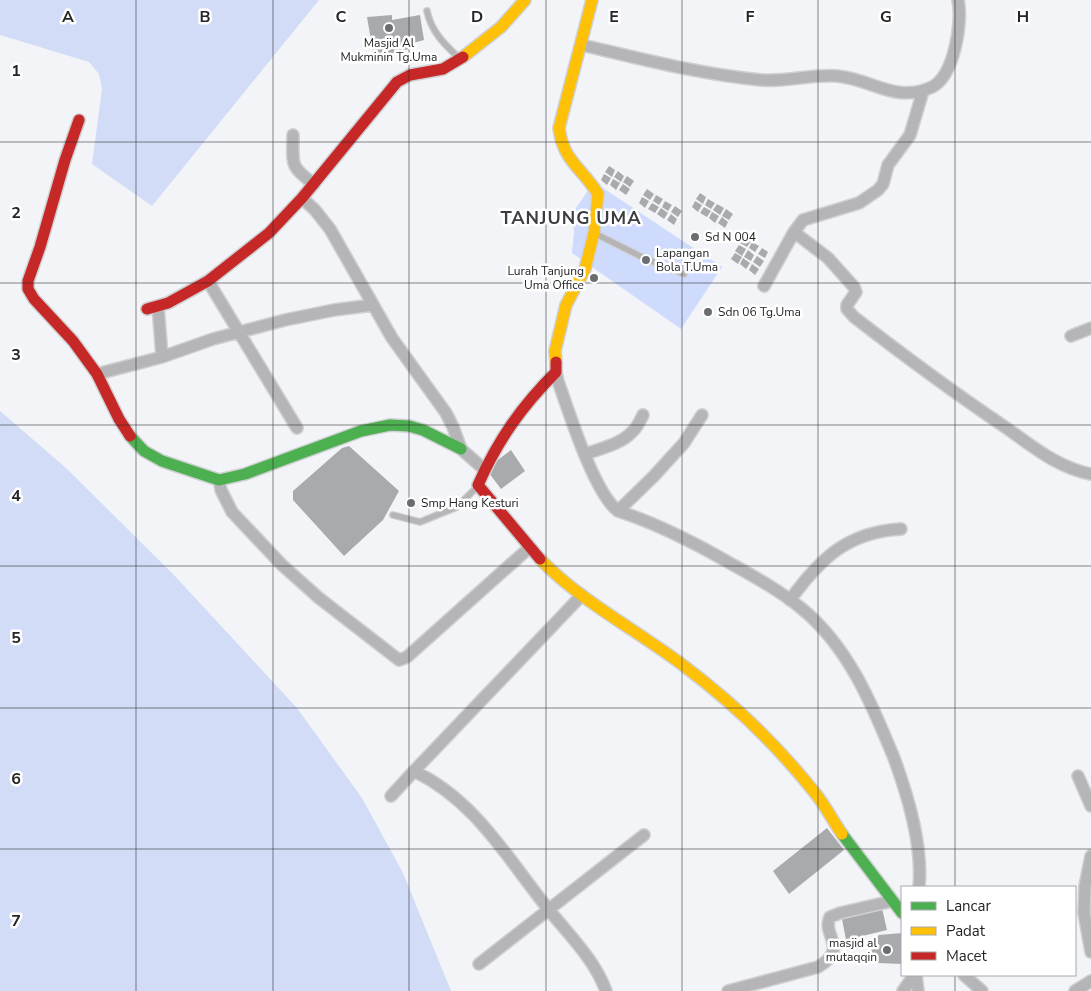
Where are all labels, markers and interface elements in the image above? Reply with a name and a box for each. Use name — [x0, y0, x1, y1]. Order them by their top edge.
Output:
text: A — [62, 6, 74, 28]
text: B — [199, 6, 211, 28]
text: C — [336, 6, 347, 28]
text: D — [471, 6, 483, 28]
text: E — [609, 6, 619, 28]
text: F — [746, 6, 755, 28]
text: G — [880, 6, 892, 28]
text: H — [1017, 6, 1029, 28]
marker: Masjid Al Mukminin Tg.Uma — [383, 22, 395, 34]
place label: Masjid Al Mukminin Tg.Uma — [341, 35, 437, 65]
text: 1 — [11, 60, 21, 82]
text: 2 — [11, 202, 21, 224]
district label: TANJUNG UMA — [500, 206, 642, 230]
place label: Sd N 004 — [705, 229, 756, 245]
marker: Sd N 004 — [689, 231, 701, 243]
place label: Lapangan Bola T.Uma — [656, 245, 718, 275]
marker: Lapangan Bola T.Uma — [640, 254, 652, 266]
place label: Lurah Tanjung Uma Office — [507, 263, 584, 293]
marker: Lurah Tanjung Uma Office — [588, 272, 600, 284]
place label: Sdn 06 Tg.Uma — [718, 304, 801, 320]
marker: Sdn 06 Tg.Uma — [702, 306, 714, 318]
text: 3 — [11, 344, 21, 366]
text: 4 — [11, 485, 21, 507]
place label: Smp Hang Kesturi — [421, 495, 519, 511]
marker: Smp Hang Kesturi — [405, 497, 417, 509]
text: 5 — [11, 627, 21, 649]
text: 6 — [11, 768, 21, 790]
legend — [901, 886, 1076, 976]
text: Lancar — [946, 896, 991, 916]
text: 7 — [11, 910, 21, 932]
text: Padat — [946, 921, 986, 941]
place label: masjid al mutaqqin — [826, 935, 877, 965]
marker: masjid al mutaqqin — [881, 944, 893, 956]
text: Macet — [946, 946, 988, 966]

